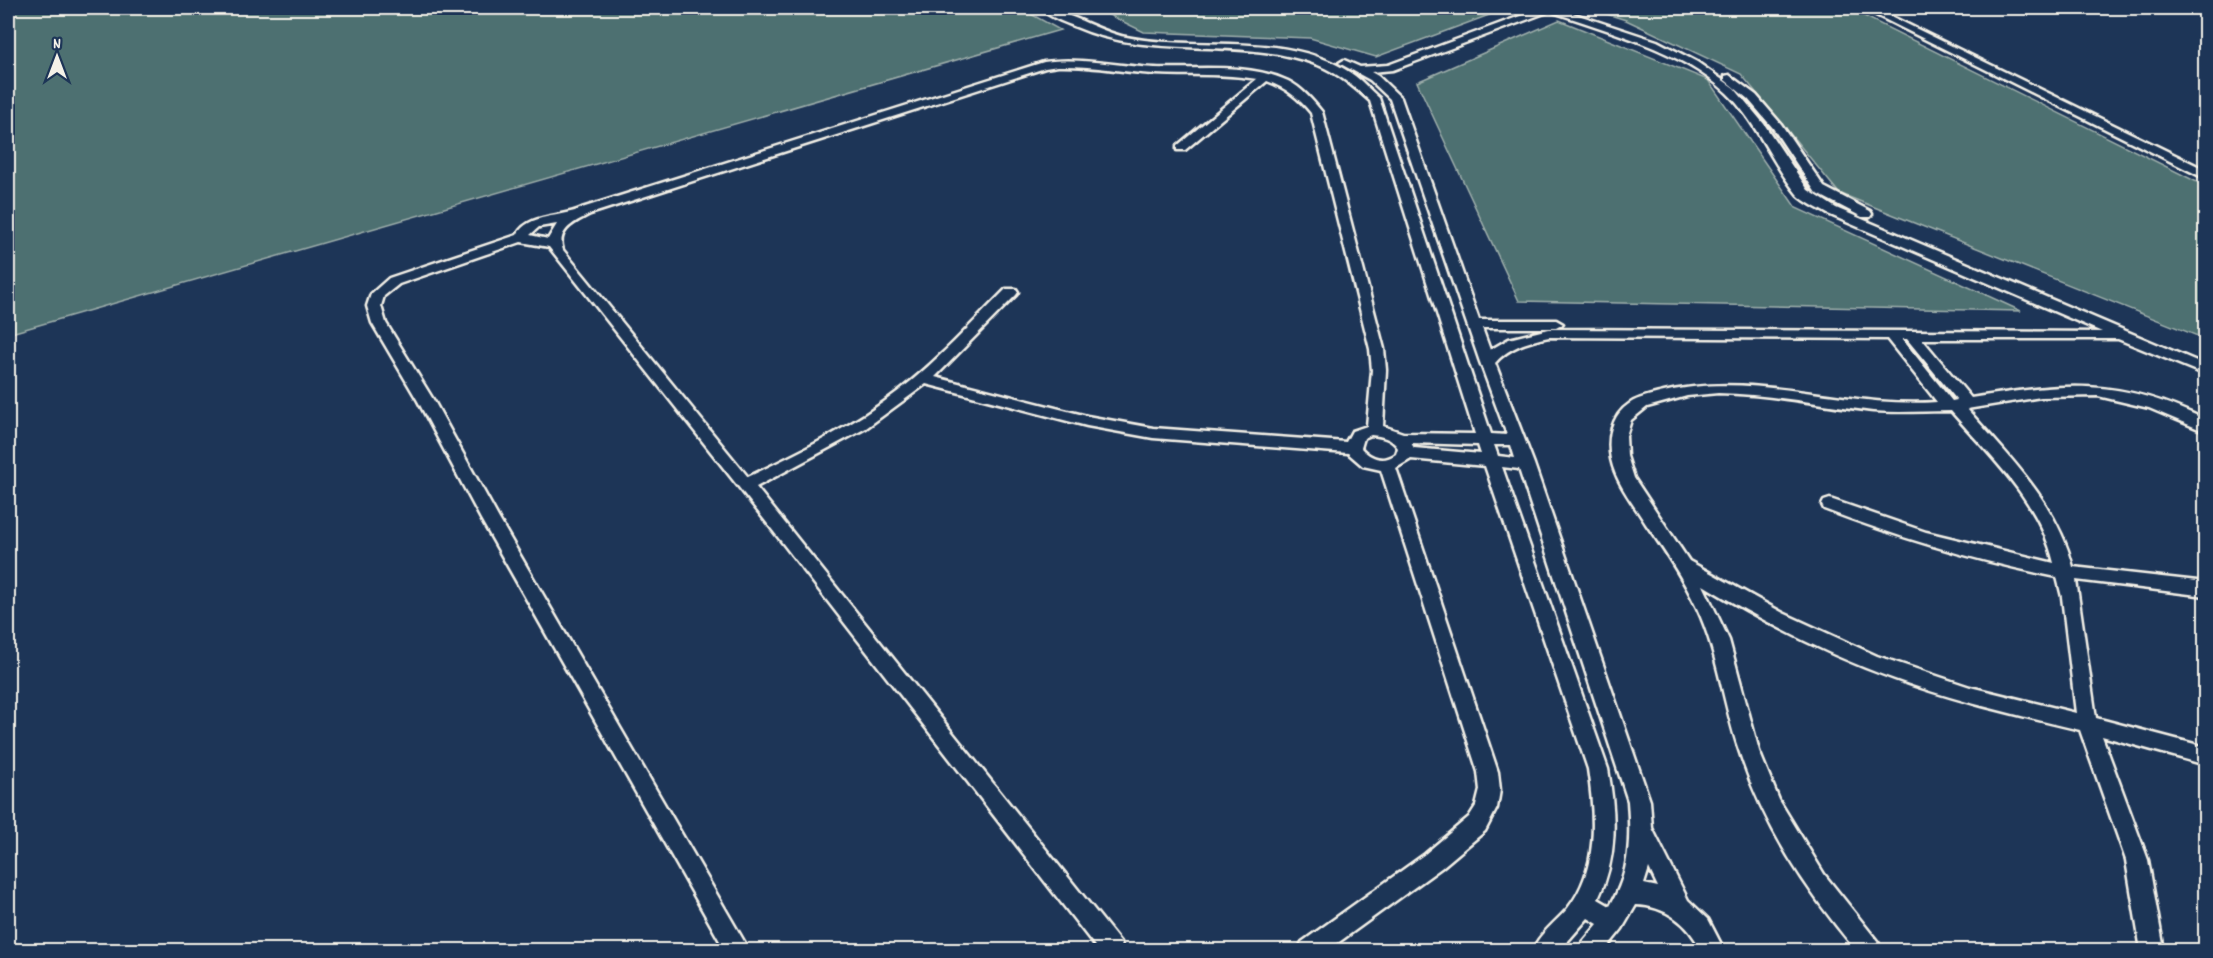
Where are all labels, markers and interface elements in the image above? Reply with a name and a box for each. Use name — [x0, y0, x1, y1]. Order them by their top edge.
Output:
north arrow — [27, 27, 87, 87]
text: N — [53, 33, 61, 56]

